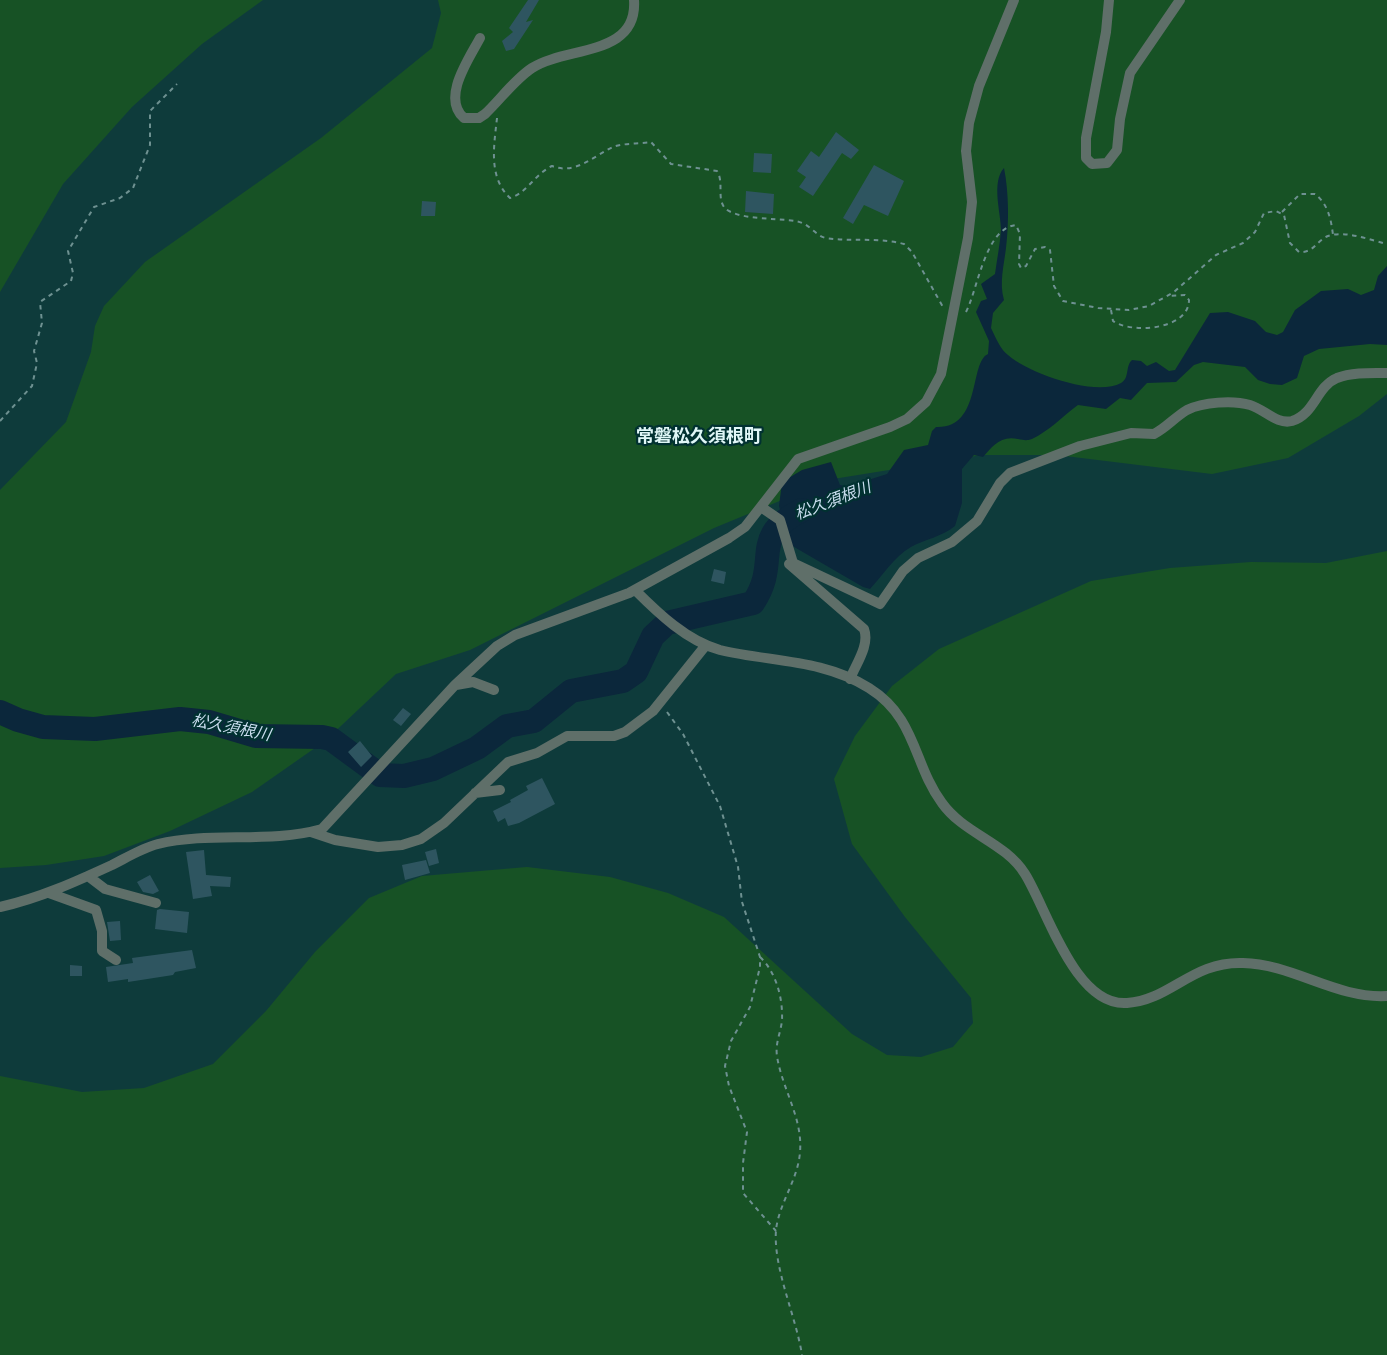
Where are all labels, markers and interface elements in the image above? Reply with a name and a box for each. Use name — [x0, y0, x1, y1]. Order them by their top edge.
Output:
district label: 常磐松久須根町 — [636, 426, 762, 448]
water label: 松久須根川 — [792, 478, 874, 524]
water label: 松久須根川 — [190, 711, 272, 745]

